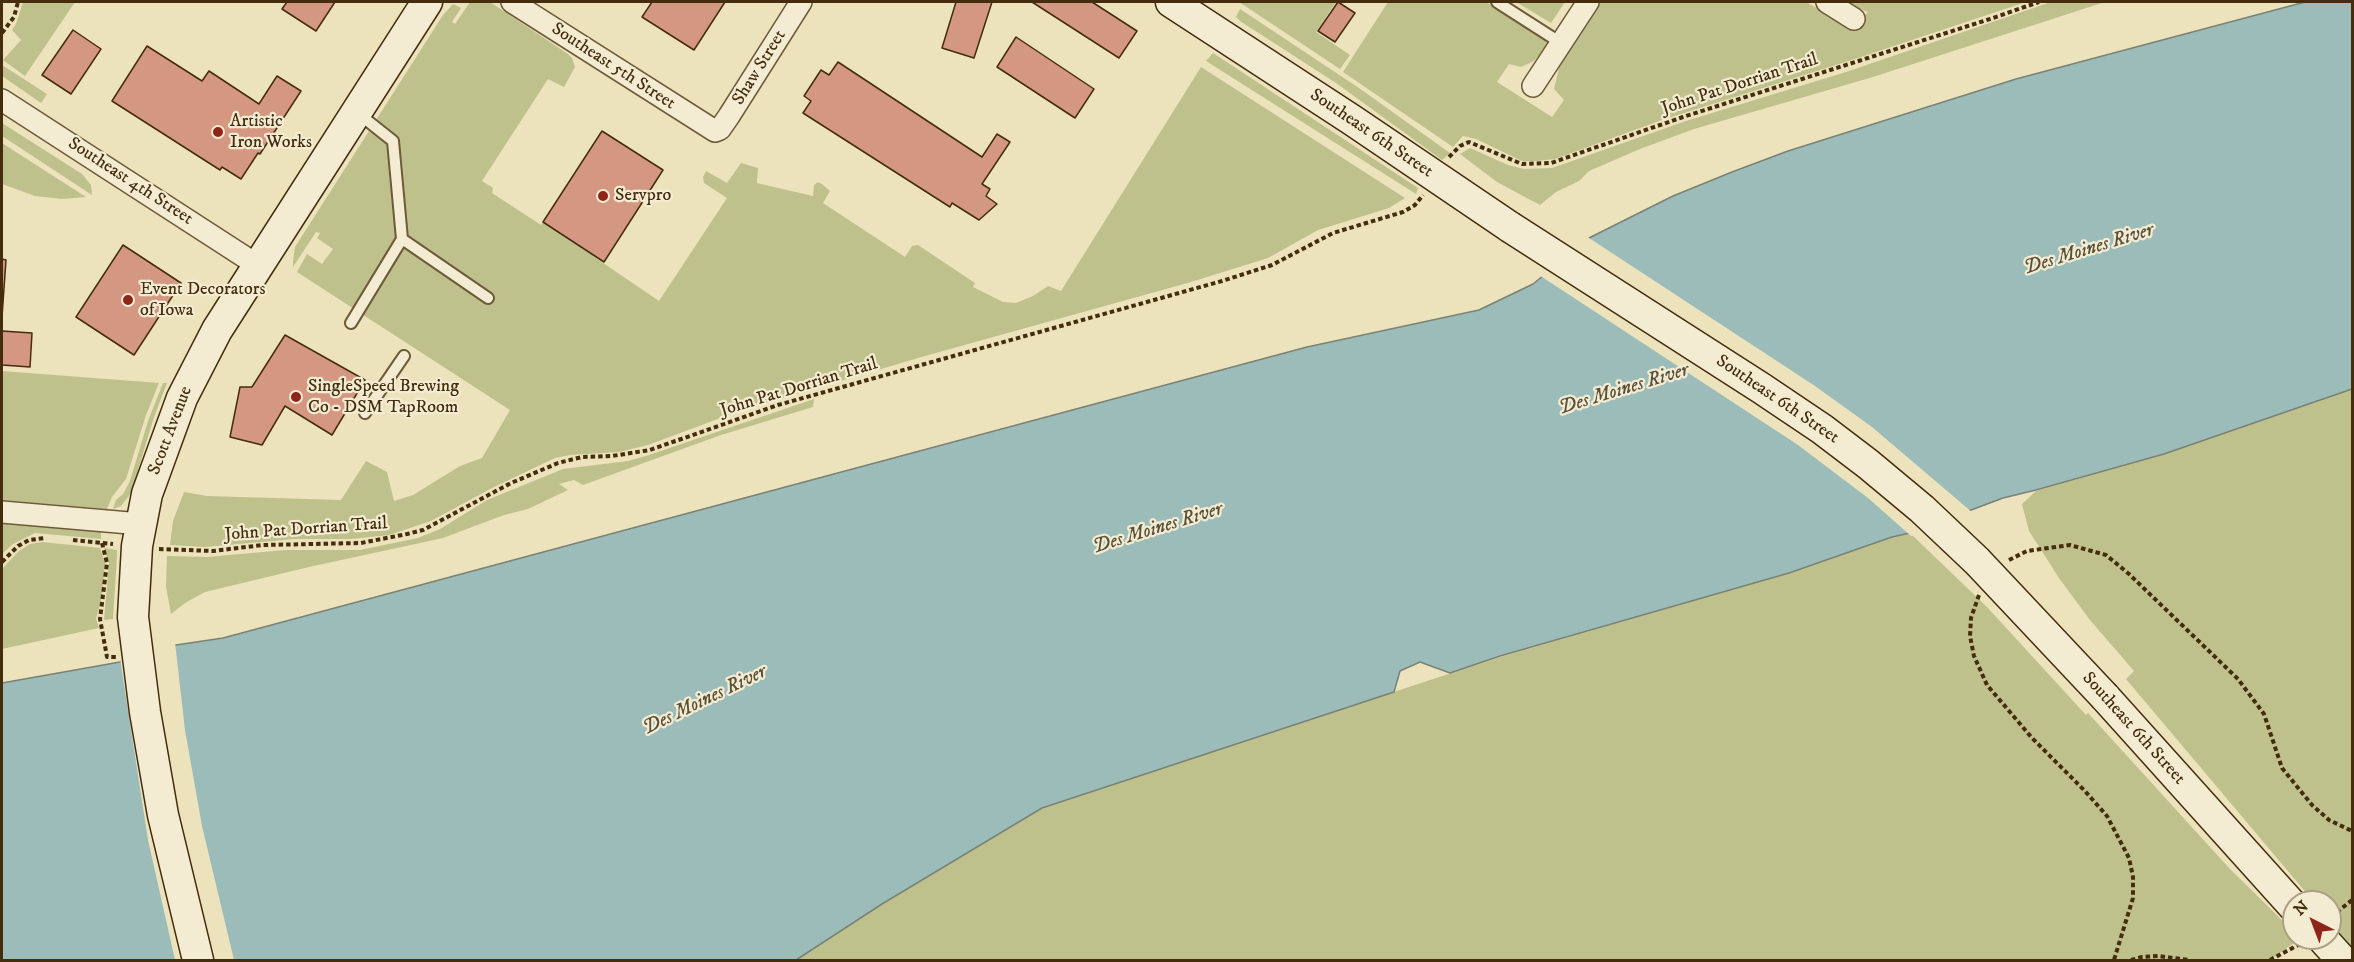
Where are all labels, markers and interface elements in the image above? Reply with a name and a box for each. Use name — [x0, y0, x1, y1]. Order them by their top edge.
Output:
street label: Southeast 5th Street — [547, 19, 679, 115]
street label: Shaw Street — [728, 26, 792, 110]
street label: John Pat Dorrian Trail — [1659, 50, 1821, 120]
street label: Southeast 6th Street — [1305, 85, 1437, 183]
place label: Artistic Iron Works — [230, 111, 312, 154]
marker: Artistic Iron Works — [211, 125, 225, 139]
street label: Southeast 4th Street — [63, 134, 197, 230]
place label: Servpro — [615, 185, 671, 207]
marker: Servpro — [596, 189, 610, 203]
water label: Des Moines River — [2021, 219, 2157, 281]
place label: Event Decorators of Iowa — [140, 279, 265, 322]
marker: Event Decorators of Iowa — [121, 293, 135, 307]
street label: Southeast 6th Street — [1711, 351, 1843, 449]
street label: John Pat Dorrian Trail — [718, 354, 880, 422]
water label: Des Moines River — [1556, 359, 1692, 421]
place label: SingleSpeed Brewing Co - DSM TapRoom — [308, 376, 459, 418]
street label: Scott Avenue — [144, 384, 198, 478]
marker: SingleSpeed Brewing Co - DSM TapRoom — [289, 390, 303, 404]
water label: Des Moines River — [1090, 498, 1226, 560]
street label: John Pat Dorrian Trail — [224, 514, 388, 546]
water label: Des Moines River — [639, 661, 771, 741]
street label: Southeast 6th Street — [2077, 668, 2189, 790]
north arrow — [2282, 890, 2342, 950]
text: N — [2290, 896, 2313, 920]

